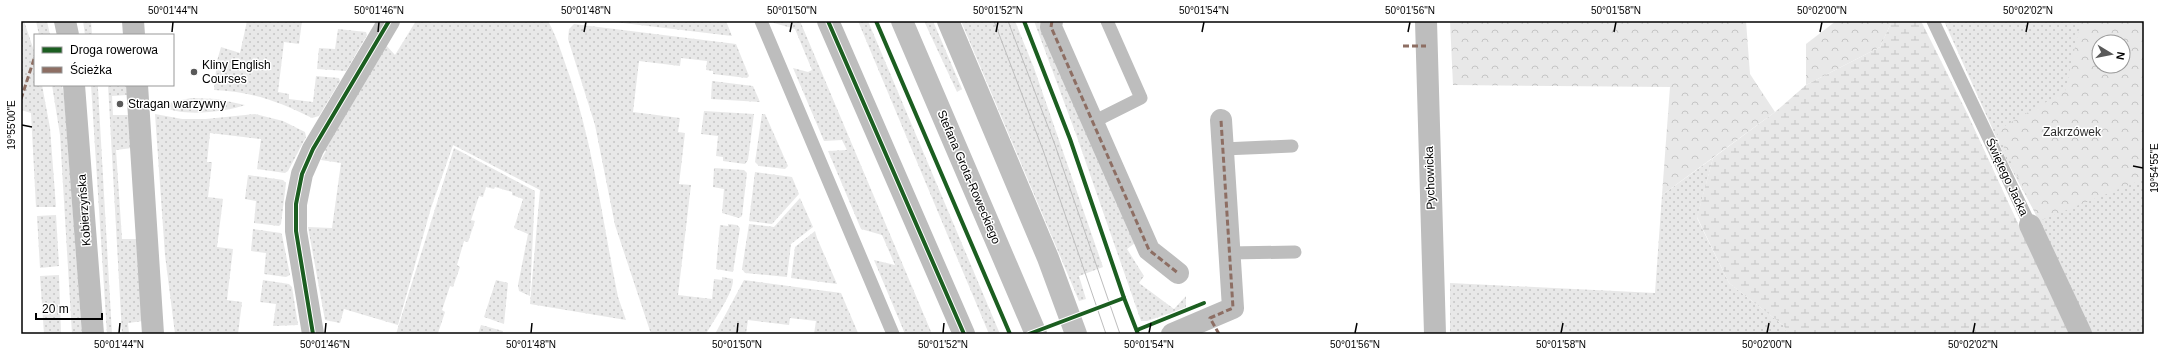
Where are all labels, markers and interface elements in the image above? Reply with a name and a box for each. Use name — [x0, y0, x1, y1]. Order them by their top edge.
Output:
text: 50°01'44"N — [148, 5, 198, 16]
text: 50°01'46"N — [354, 5, 404, 16]
text: 50°01'48"N — [561, 5, 611, 16]
text: 50°01'50"N — [767, 5, 817, 16]
text: 50°01'52"N — [973, 5, 1023, 16]
text: 50°01'54"N — [1179, 5, 1229, 16]
text: 50°01'56"N — [1385, 5, 1435, 16]
text: 50°01'58"N — [1591, 5, 1641, 16]
text: 50°02'00"N — [1797, 5, 1847, 16]
text: 50°02'02"N — [2003, 5, 2053, 16]
legend — [34, 34, 174, 86]
north arrow — [2091, 34, 2131, 74]
text: Droga rowerowa — [70, 43, 158, 57]
text: N — [2114, 51, 2127, 61]
place label: Kliny English Courses — [202, 58, 271, 86]
text: Ścieżka — [70, 62, 112, 77]
marker: Kliny English Courses — [189, 67, 199, 77]
place label: Stragan warzywny — [128, 97, 226, 111]
marker: Stragan warzywny — [115, 99, 125, 109]
text: 19°55'00"E — [6, 100, 17, 150]
street label: Stefana Grota-Roweckiego — [934, 108, 1004, 246]
park label: Zakrzówek — [2043, 125, 2102, 139]
street label: Świętego Jacka — [1983, 136, 2032, 218]
text: 19°54'55"E — [2149, 143, 2160, 193]
street label: Pychowicka — [1422, 146, 1438, 210]
street label: Kobierzyńska — [74, 173, 93, 246]
scale bar — [36, 295, 102, 321]
text: 20 m — [42, 302, 69, 316]
text: 50°01'44"N — [94, 339, 144, 350]
text: 50°01'46"N — [300, 339, 350, 350]
text: 50°01'48"N — [506, 339, 556, 350]
text: 50°01'50"N — [712, 339, 762, 350]
text: 50°01'52"N — [918, 339, 968, 350]
text: 50°01'54"N — [1124, 339, 1174, 350]
text: 50°01'56"N — [1330, 339, 1380, 350]
text: 50°01'58"N — [1536, 339, 1586, 350]
text: 50°02'00"N — [1742, 339, 1792, 350]
text: 50°02'02"N — [1948, 339, 1998, 350]

